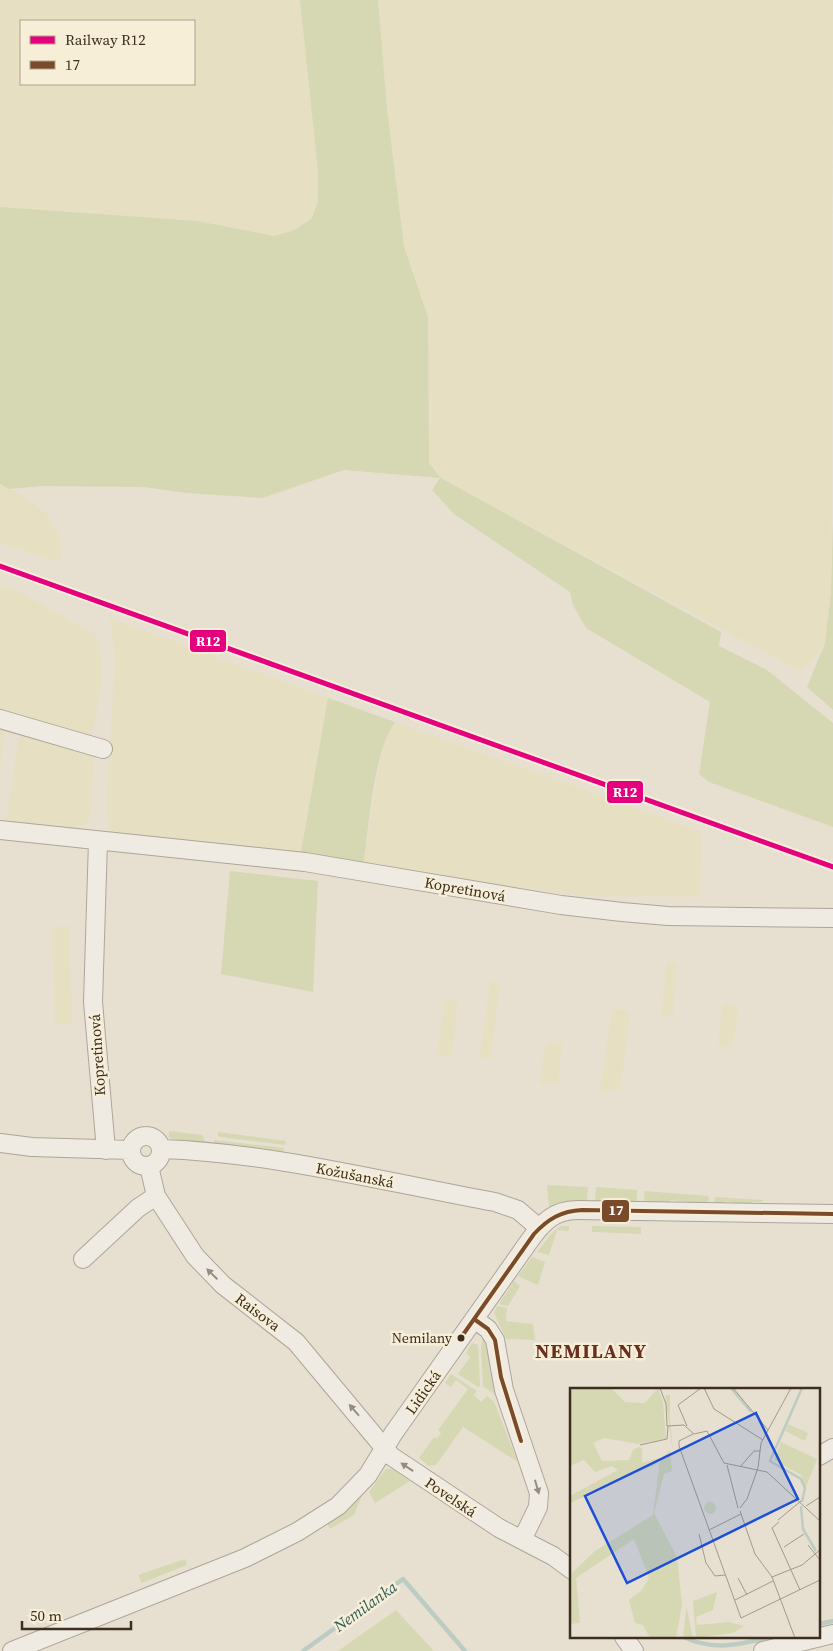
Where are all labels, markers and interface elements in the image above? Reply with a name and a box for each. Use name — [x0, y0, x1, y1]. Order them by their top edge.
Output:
legend — [20, 20, 195, 85]
text: Railway R12 — [65, 29, 146, 50]
text: 17 — [65, 54, 80, 75]
line badge: R12 — [189, 629, 227, 653]
text: R12 — [196, 631, 221, 651]
line badge: R12 — [606, 780, 644, 804]
text: R12 — [613, 782, 638, 802]
street label: Kopretinová — [423, 872, 508, 907]
street label: Kopretinová — [84, 1013, 110, 1097]
street label: Kožušanská — [314, 1157, 396, 1193]
line badge: 17 — [601, 1199, 630, 1223]
text: 17 — [608, 1200, 624, 1220]
one-way arrow — [206, 1269, 218, 1281]
street label: Raisova — [231, 1288, 285, 1336]
place label: Nemilany — [392, 1328, 453, 1348]
marker: Nemilany — [456, 1333, 466, 1343]
district label: NEMILANY — [535, 1337, 647, 1365]
street label: Lidická — [400, 1365, 446, 1418]
inset map — [570, 1388, 820, 1638]
one-way arrow — [348, 1405, 360, 1417]
one-way arrow — [400, 1462, 414, 1472]
street label: Povelská — [421, 1472, 481, 1522]
one-way arrow — [533, 1479, 541, 1495]
water label: Nemilanka — [328, 1575, 402, 1637]
scale bar — [22, 1598, 131, 1630]
text: 50 m — [30, 1605, 62, 1626]

